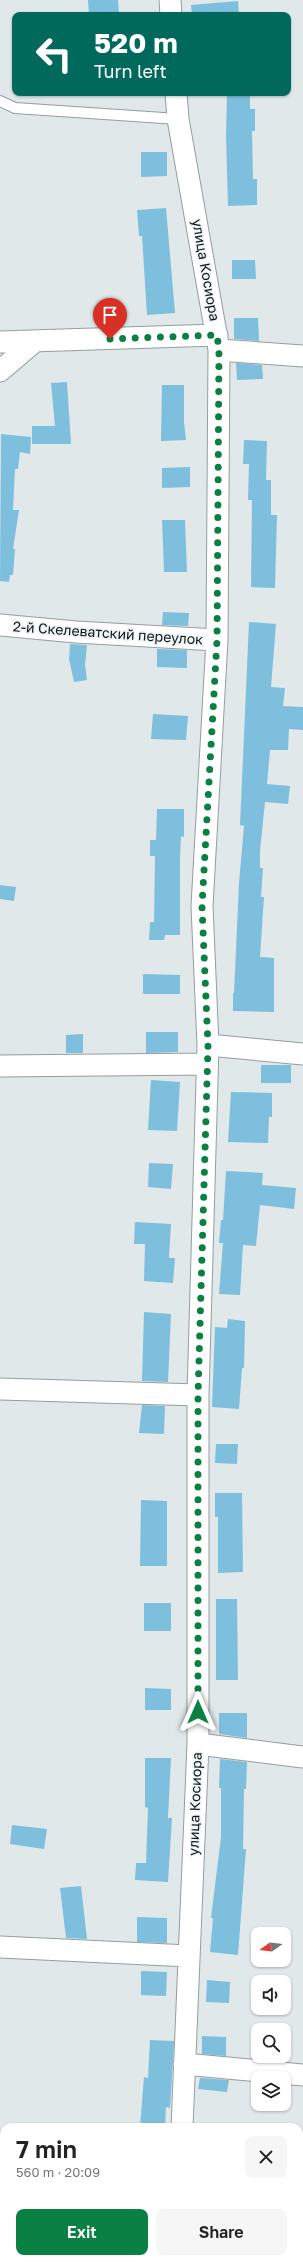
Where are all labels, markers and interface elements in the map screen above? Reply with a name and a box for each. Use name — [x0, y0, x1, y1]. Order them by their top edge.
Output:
text: 520 m — [94, 26, 178, 59]
icon: left — [28, 28, 80, 80]
text: Turn left — [94, 60, 167, 82]
street label: улица Косиора — [189, 217, 224, 322]
pin — [93, 298, 127, 339]
icon: arrive — [99, 304, 121, 326]
street label: 2-й Скелеватский переулок — [12, 617, 204, 648]
position arrow — [177, 1691, 219, 1733]
street label: улица Косиора — [184, 1752, 205, 1856]
north arrow — [251, 1927, 291, 1967]
map controls — [251, 1927, 291, 2111]
button: sound — [251, 1975, 291, 2015]
button: search — [251, 2023, 291, 2063]
button: layers — [251, 2071, 291, 2111]
text: 7 min — [16, 2134, 77, 2163]
button: close — [245, 2136, 287, 2178]
text: 560 m · 20:09 — [16, 2164, 100, 2180]
button: Exit — [16, 2209, 148, 2255]
button: Share — [156, 2209, 287, 2255]

